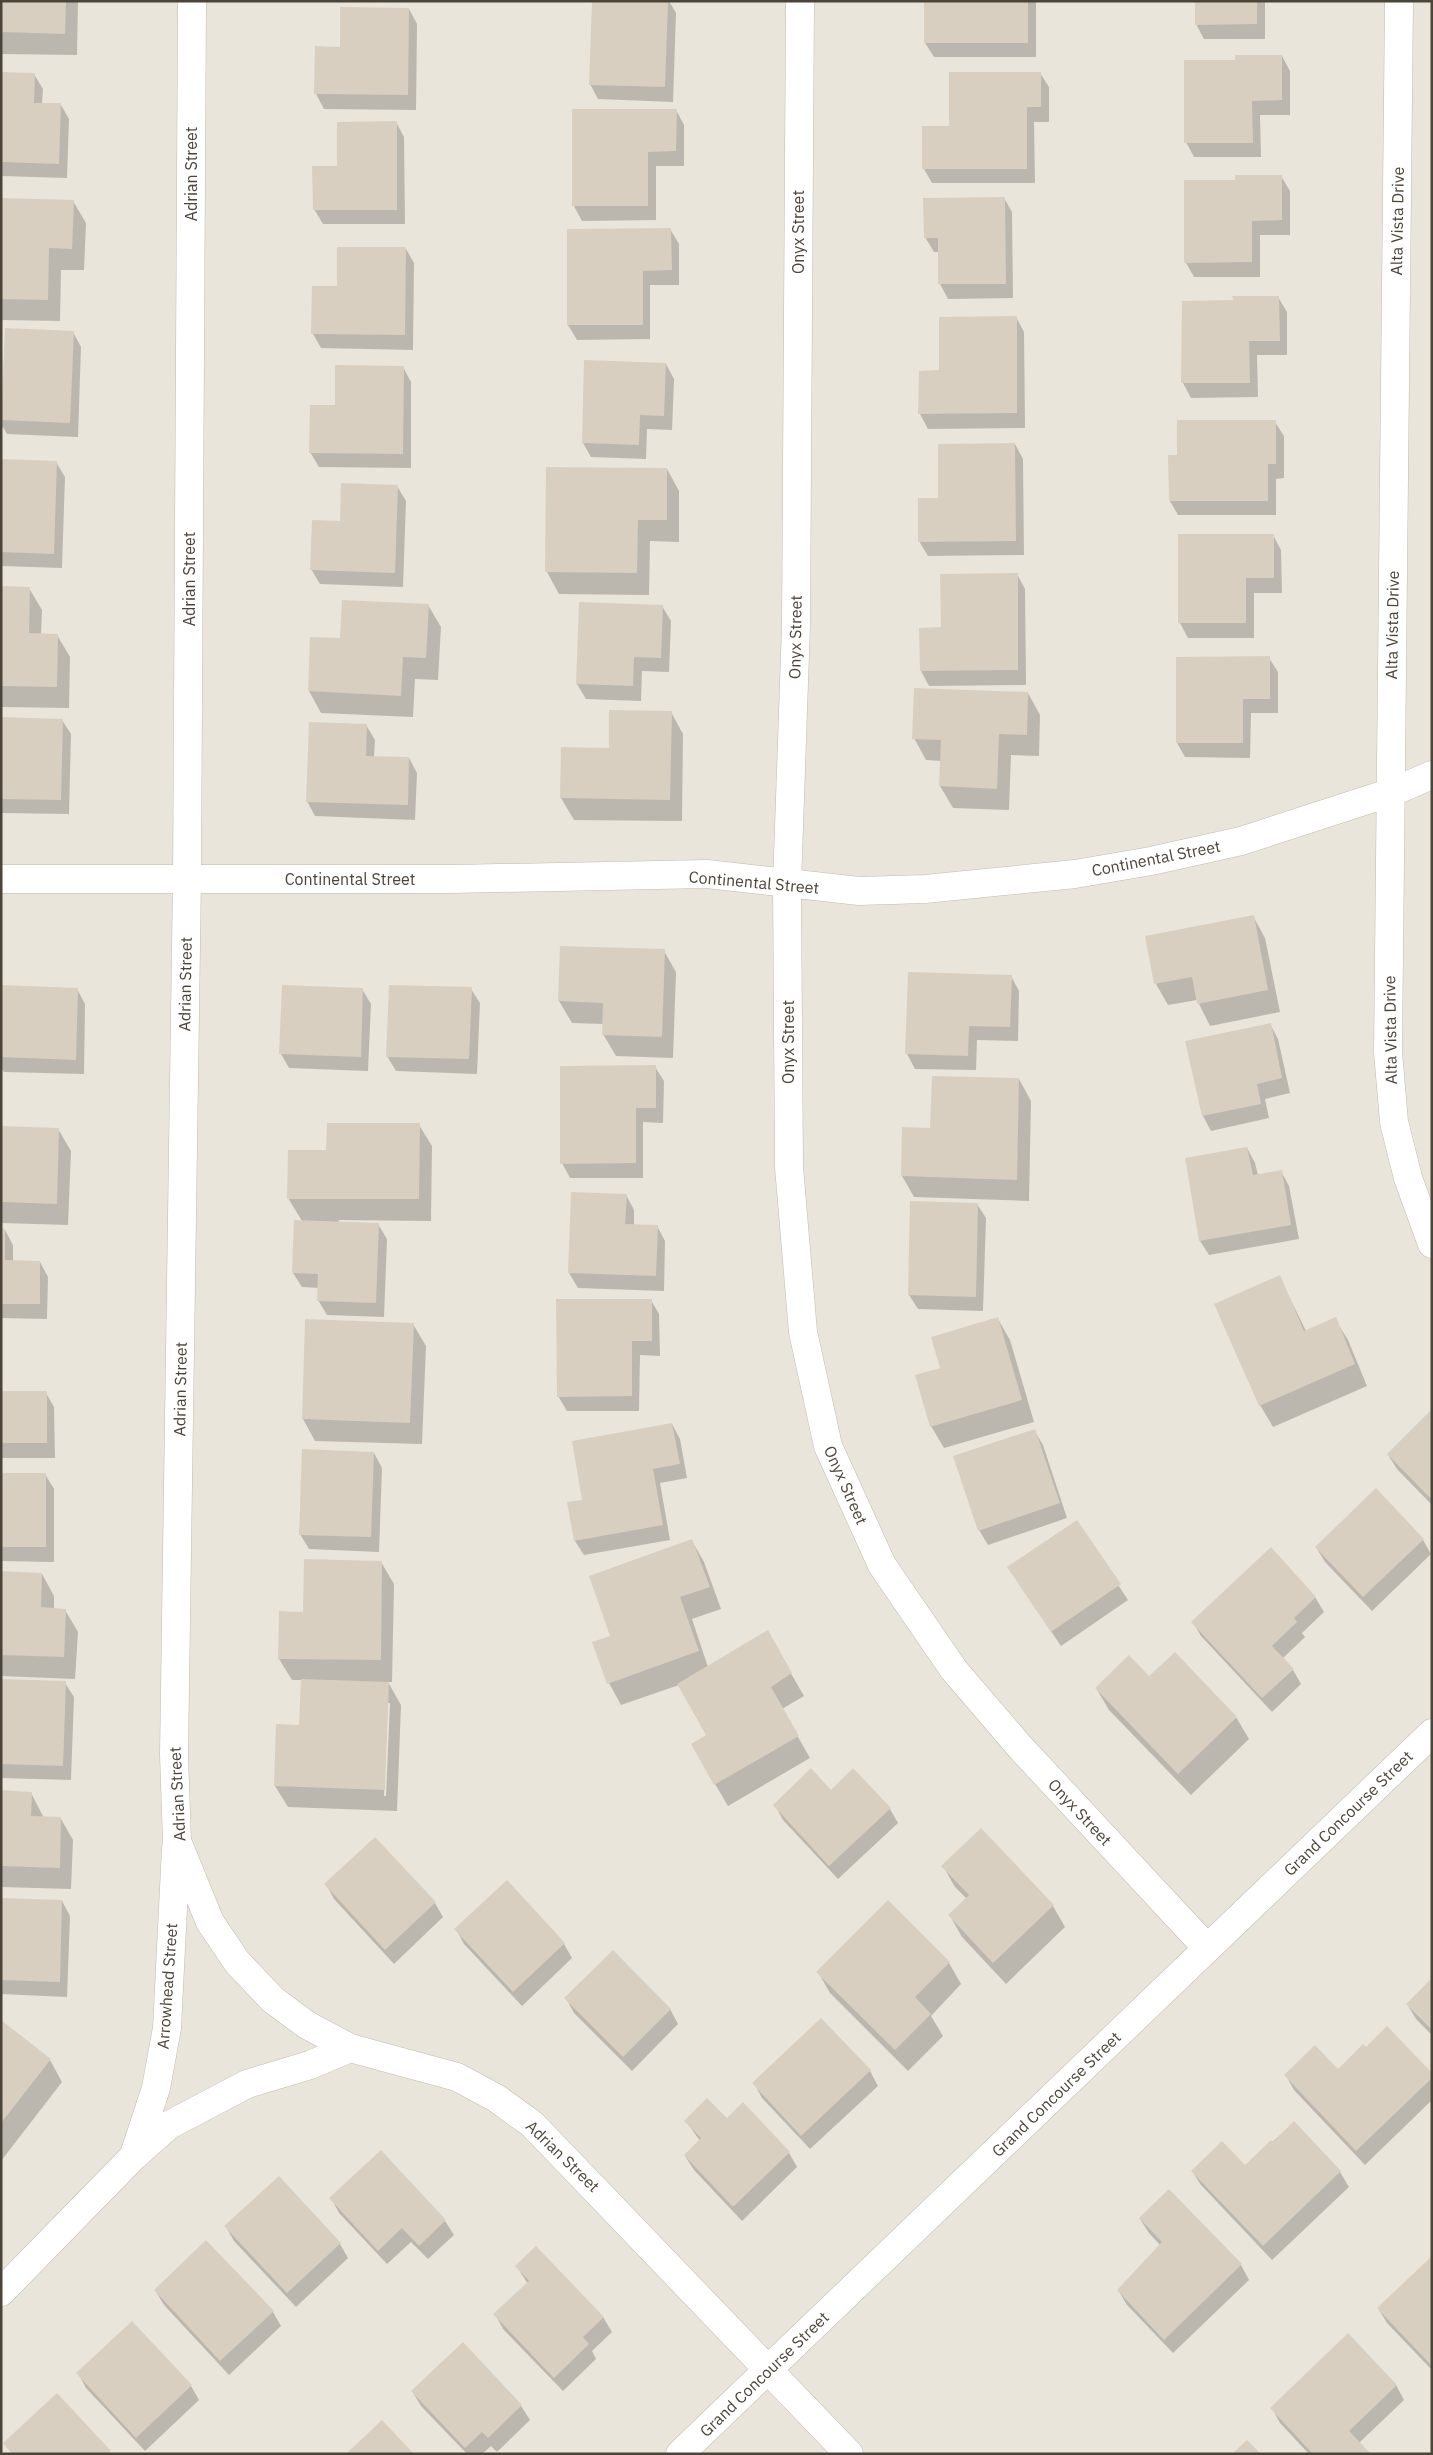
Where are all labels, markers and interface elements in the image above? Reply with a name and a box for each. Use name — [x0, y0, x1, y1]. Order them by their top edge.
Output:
street label: Adrian Street — [181, 127, 201, 221]
street label: Alta Vista Drive — [1386, 166, 1408, 276]
street label: Onyx Street — [788, 190, 808, 274]
street label: Adrian Street — [179, 532, 199, 626]
street label: Alta Vista Drive — [1381, 570, 1403, 680]
street label: Onyx Street — [784, 595, 806, 679]
street label: Continental Street — [1090, 836, 1222, 880]
street label: Continental Street — [688, 866, 820, 898]
street label: Continental Street — [285, 869, 415, 889]
street label: Adrian Street — [174, 936, 196, 1032]
street label: Alta Vista Drive — [1379, 975, 1401, 1085]
street label: Onyx Street — [778, 1000, 798, 1084]
street label: Adrian Street — [169, 1341, 191, 1437]
street label: Onyx Street — [820, 1443, 872, 1527]
street label: Adrian Street — [165, 1746, 189, 1842]
street label: Grand Concourse Street — [1279, 1746, 1417, 1880]
street label: Onyx Street — [1044, 1774, 1116, 1850]
street label: Arrowhead Street — [153, 1922, 181, 2050]
street label: Grand Concourse Street — [987, 2027, 1125, 2161]
street label: Adrian Street — [522, 2116, 604, 2196]
street label: Grand Concourse Street — [695, 2307, 833, 2441]

